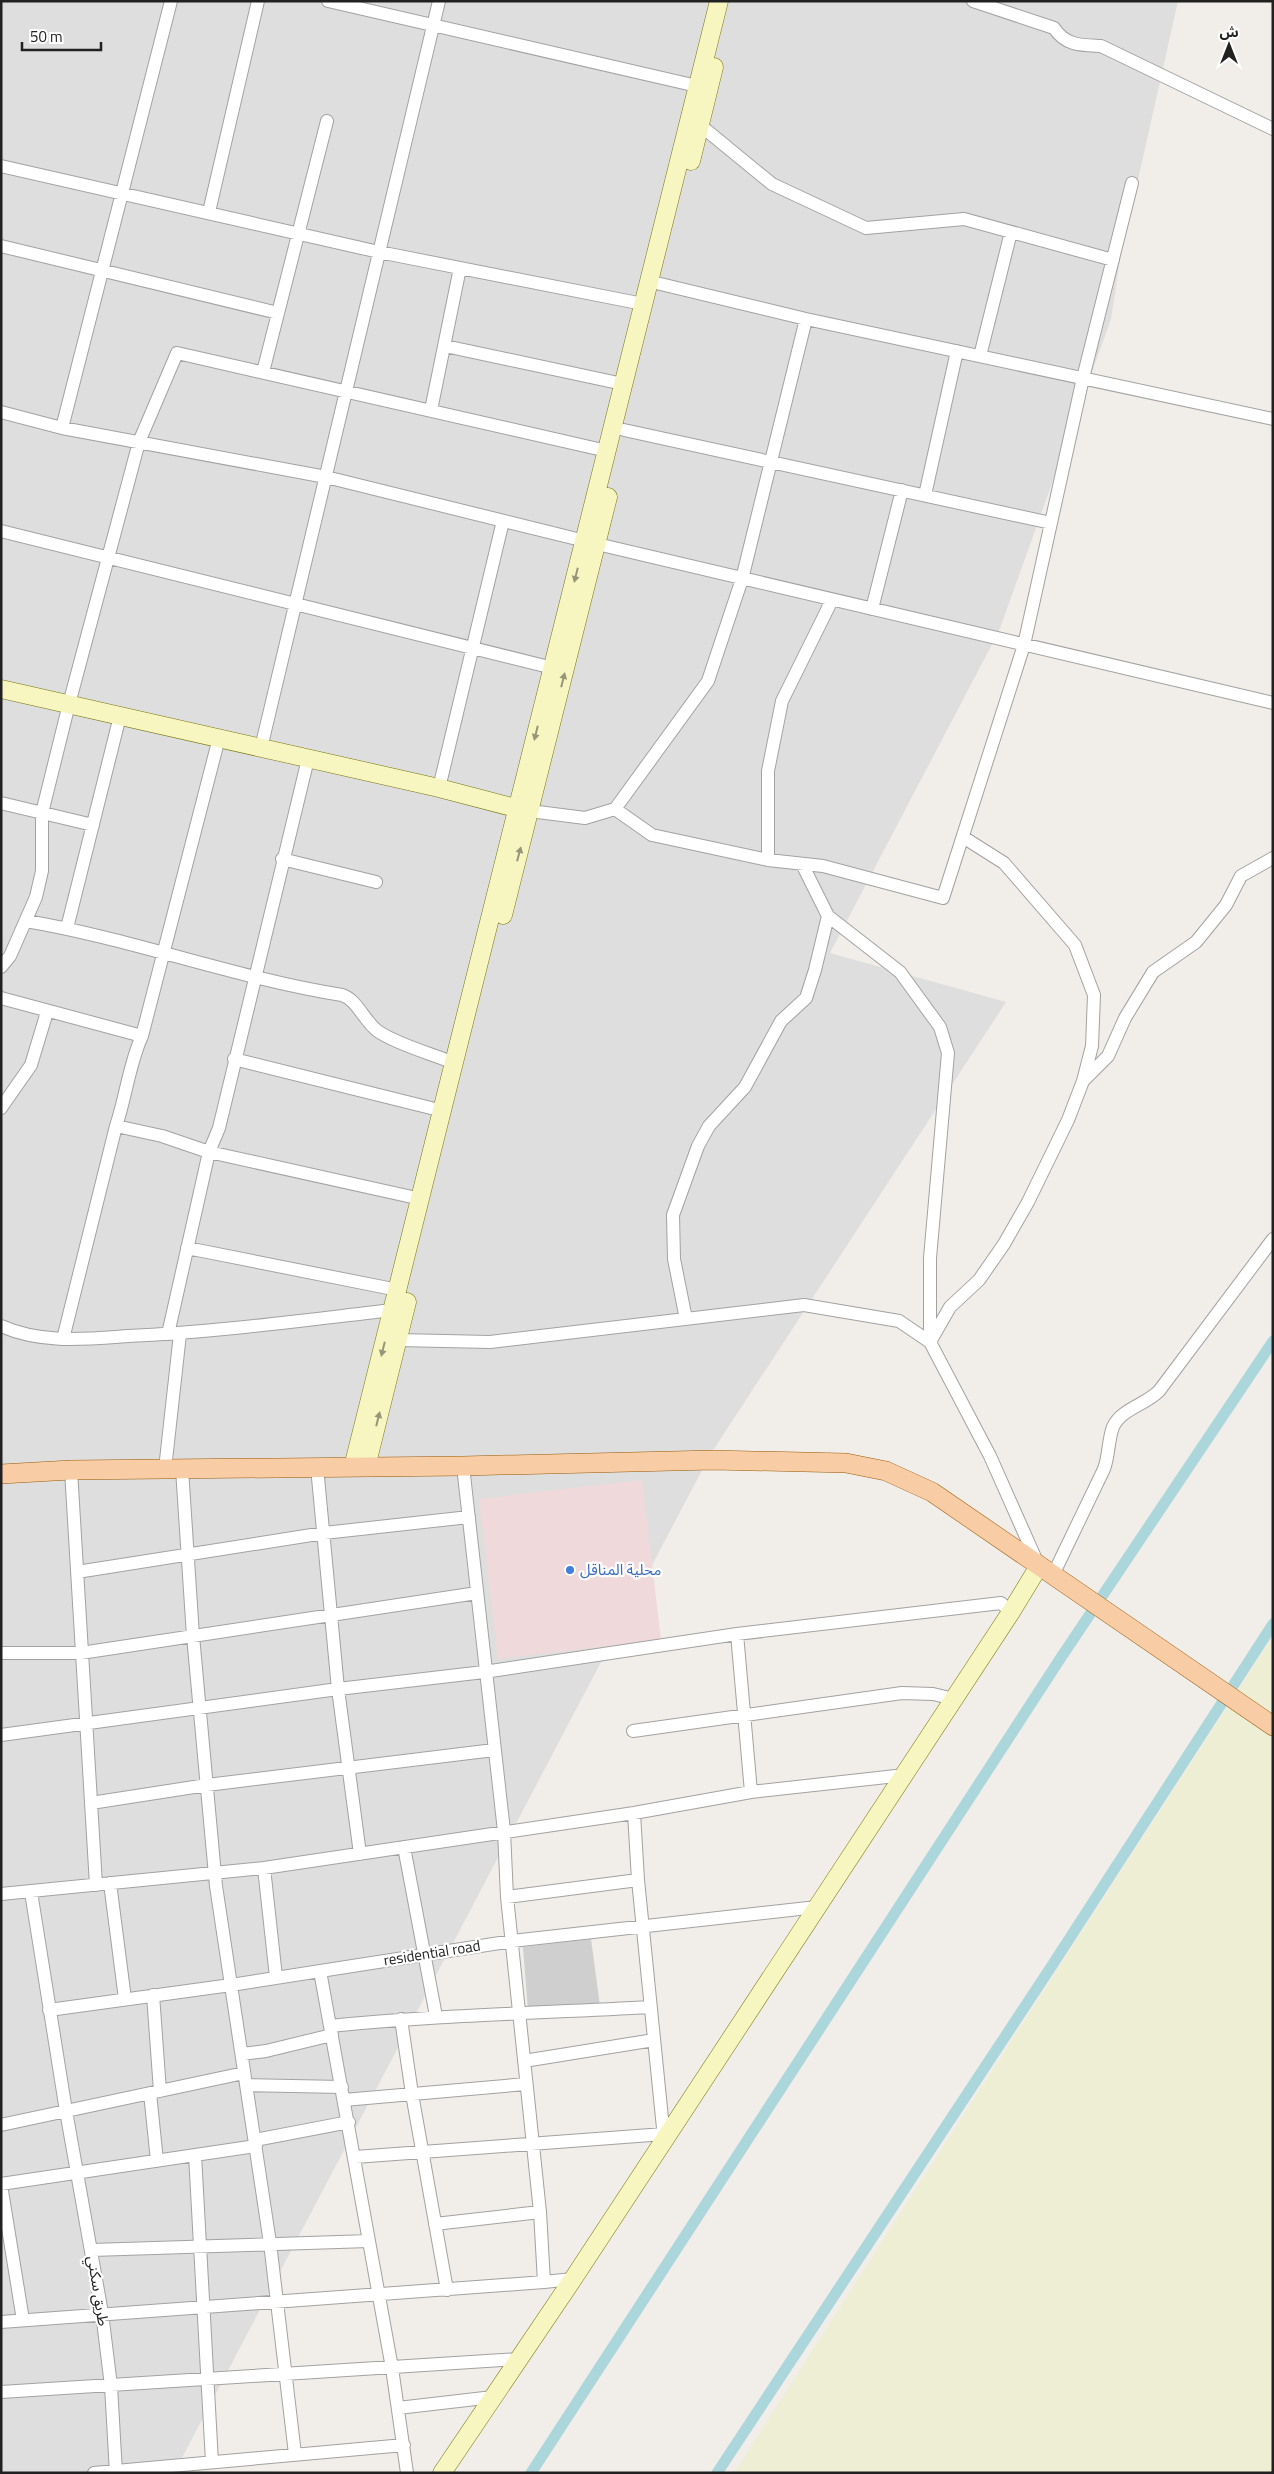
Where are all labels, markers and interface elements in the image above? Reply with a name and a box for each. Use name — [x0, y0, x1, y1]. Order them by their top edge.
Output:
scale bar — [22, 20, 101, 52]
north arrow — [1204, 20, 1254, 70]
text: ش — [1219, 21, 1239, 42]
text: 50 m — [30, 25, 63, 48]
one-way arrow — [572, 568, 580, 583]
one-way arrow — [559, 672, 567, 687]
one-way arrow — [532, 725, 540, 740]
one-way arrow — [515, 847, 523, 862]
one-way arrow — [379, 1341, 387, 1356]
one-way arrow — [374, 1412, 382, 1427]
place label: محلية المناقل — [580, 1558, 661, 1581]
marker: محلية المناقل — [564, 1564, 576, 1576]
street label: residential road — [382, 1934, 482, 1972]
street label: طريق سكني — [81, 2254, 115, 2328]

